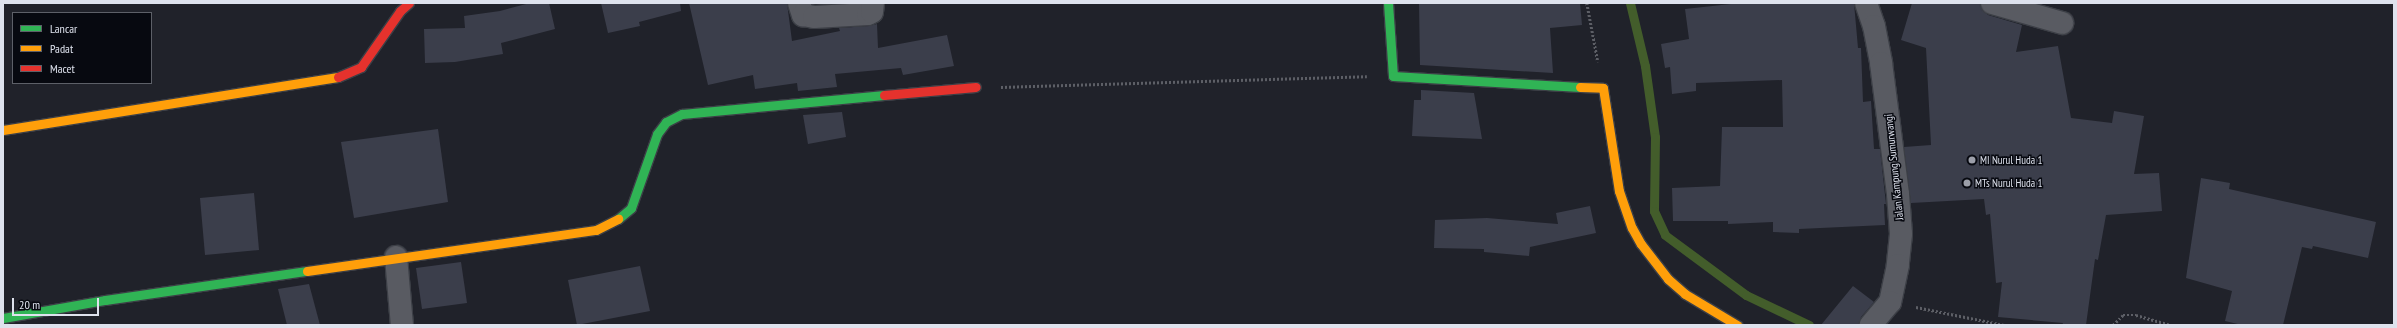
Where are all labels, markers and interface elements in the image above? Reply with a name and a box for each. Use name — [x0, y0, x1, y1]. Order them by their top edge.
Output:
legend — [12, 12, 152, 84]
text: Lancar — [50, 21, 77, 36]
text: Padat — [50, 41, 73, 56]
text: Macet — [50, 61, 75, 76]
street label: Jalan Kampung Sumurwangi — [1882, 113, 1906, 221]
place label: MI Nurul Huda 1 — [1980, 153, 2042, 167]
marker: MI Nurul Huda 1 — [1967, 155, 1977, 165]
place label: MTs Nurul Huda 1 — [1975, 176, 2043, 190]
marker: MTs Nurul Huda 1 — [1962, 178, 1972, 188]
scale bar — [14, 290, 101, 316]
text: 20 m — [19, 297, 40, 312]

